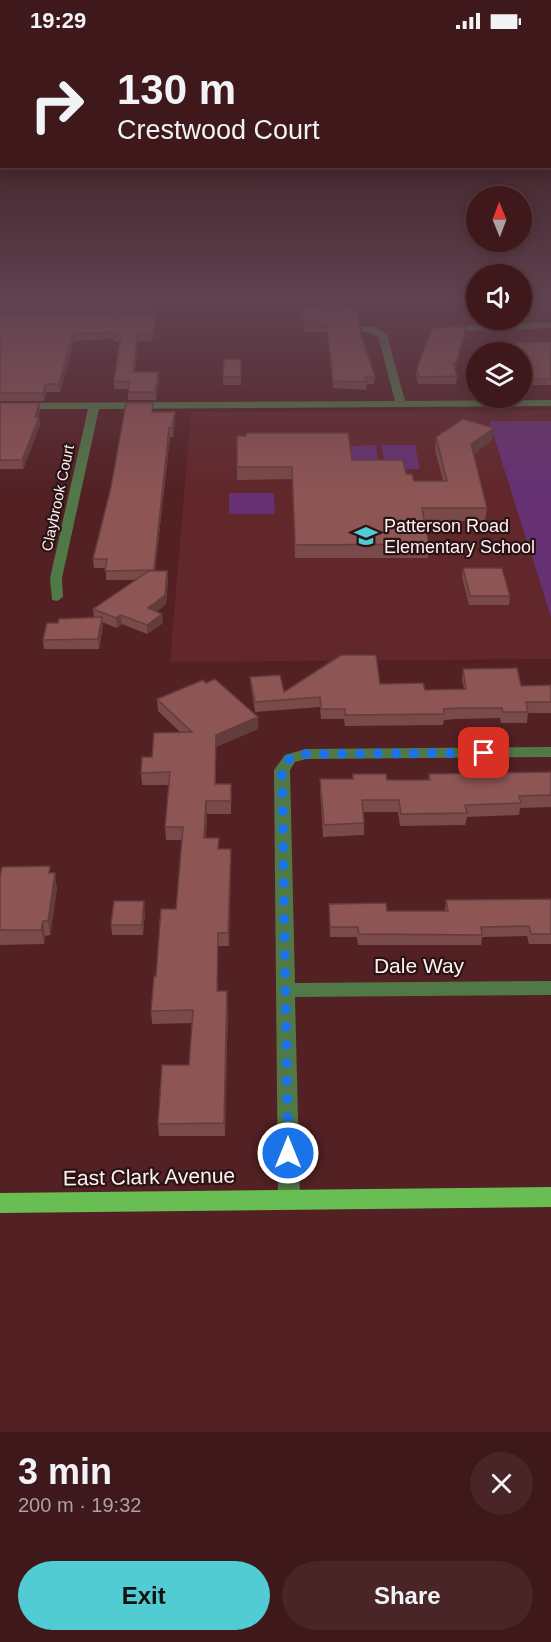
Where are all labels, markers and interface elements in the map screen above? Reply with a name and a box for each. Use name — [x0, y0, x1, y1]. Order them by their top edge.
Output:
text: 19:29 — [30, 8, 86, 33]
icon: right — [18, 66, 96, 144]
text: 130 m — [117, 66, 236, 113]
text: Crestwood Court — [117, 115, 320, 145]
north arrow — [466, 186, 532, 252]
map controls — [466, 186, 532, 408]
button: sound — [466, 264, 532, 330]
button: layers — [466, 342, 532, 408]
street label: Claybrook Court — [38, 442, 77, 553]
place label: Patterson Road Elementary School — [384, 516, 535, 557]
school or university icon: Patterson Road Elementary School — [353, 523, 379, 549]
pin — [458, 727, 509, 778]
icon: arrive — [467, 736, 500, 769]
street label: Dale Way — [374, 954, 465, 977]
position arrow — [256, 1121, 320, 1185]
street label: East Clark Avenue — [63, 1163, 235, 1190]
text: 3 min — [18, 1451, 112, 1492]
button: close — [470, 1452, 533, 1515]
text: 200 m · 19:32 — [18, 1494, 141, 1516]
button: Exit — [18, 1561, 270, 1630]
button: Share — [282, 1561, 533, 1630]

